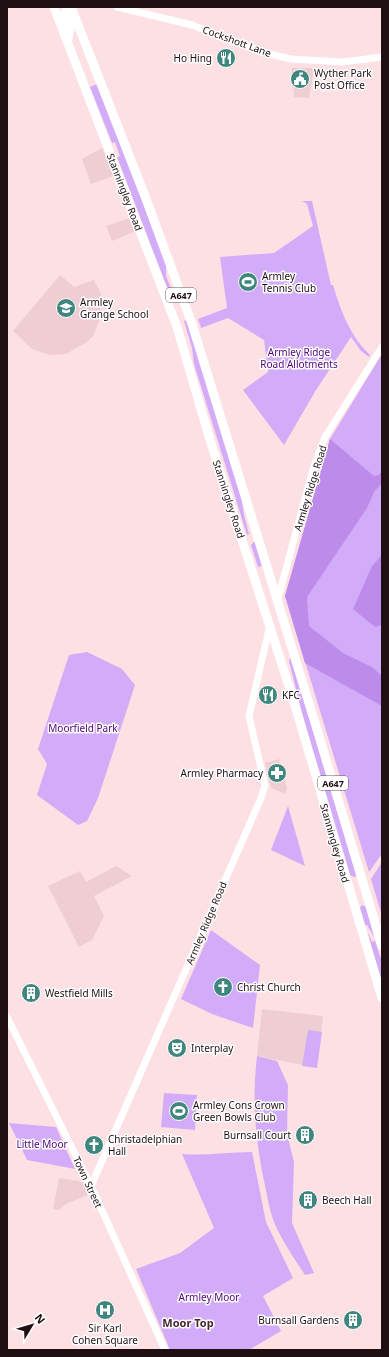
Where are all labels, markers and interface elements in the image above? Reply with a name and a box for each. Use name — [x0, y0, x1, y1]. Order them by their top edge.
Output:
street label: Cockshott Lane — [201, 22, 274, 60]
restaurant icon: Ho Hing — [215, 47, 237, 69]
place label: Ho Hing — [174, 51, 212, 65]
place label: Wyther Park Post Office — [314, 66, 372, 92]
public building icon: Wyther Park Post Office — [289, 68, 311, 90]
street label: Stanningley Road — [104, 151, 146, 233]
place label: Armley Tennis Club — [262, 269, 316, 295]
sports icon: Armley Tennis Club — [237, 271, 259, 293]
road number: A647 — [166, 288, 196, 302]
place label: Armley Grange School — [80, 295, 149, 321]
school or university icon: Armley Grange School — [55, 297, 77, 319]
park label: Armley Ridge Road Allotments — [260, 345, 338, 371]
street label: Armley Ridge Road — [290, 443, 330, 533]
street label: Stanningley Road — [210, 458, 248, 540]
restaurant icon: KFC — [257, 684, 279, 706]
place label: KFC — [282, 688, 300, 702]
park label: Moorfield Park — [48, 721, 118, 735]
pharmacy icon: Armley Pharmacy — [266, 762, 288, 784]
place label: Armley Pharmacy — [181, 766, 264, 780]
road number: A647 — [318, 776, 348, 790]
street label: Stanningley Road — [317, 802, 353, 884]
street label: Armley Ridge Road — [182, 879, 230, 967]
church icon: Christ Church — [212, 976, 234, 998]
place label: Christ Church — [237, 980, 301, 994]
building icon: Westfield Mills — [20, 982, 42, 1004]
place label: Westfield Mills — [45, 986, 113, 1000]
theatre icon: Interplay — [166, 1037, 188, 1059]
place label: Interplay — [191, 1041, 234, 1055]
place label: Armley Cons Crown Green Bowls Club — [193, 1098, 285, 1124]
sports icon: Armley Cons Crown Green Bowls Club — [168, 1100, 190, 1122]
building icon: Burnsall Court — [294, 1124, 316, 1146]
place label: Burnsall Court — [224, 1128, 291, 1142]
place label: Christadelphian Hall — [108, 1132, 182, 1158]
church icon: Christadelphian Hall — [83, 1134, 105, 1156]
park label: Little Moor — [16, 1137, 68, 1151]
street label: Town Street — [70, 1154, 106, 1210]
building icon: Beech Hall — [297, 1189, 319, 1211]
place label: Beech Hall — [322, 1193, 372, 1207]
park label: Armley Moor — [179, 1290, 239, 1304]
hospital icon: Sir Karl Cohen Square — [94, 1299, 116, 1321]
north arrow — [12, 1305, 52, 1345]
building icon: Burnsall Gardens — [342, 1309, 364, 1331]
text: N — [32, 1310, 49, 1327]
place label: Burnsall Gardens — [258, 1313, 339, 1327]
district label: Moor Top — [162, 1315, 214, 1330]
place label: Sir Karl Cohen Square — [72, 1321, 138, 1347]

